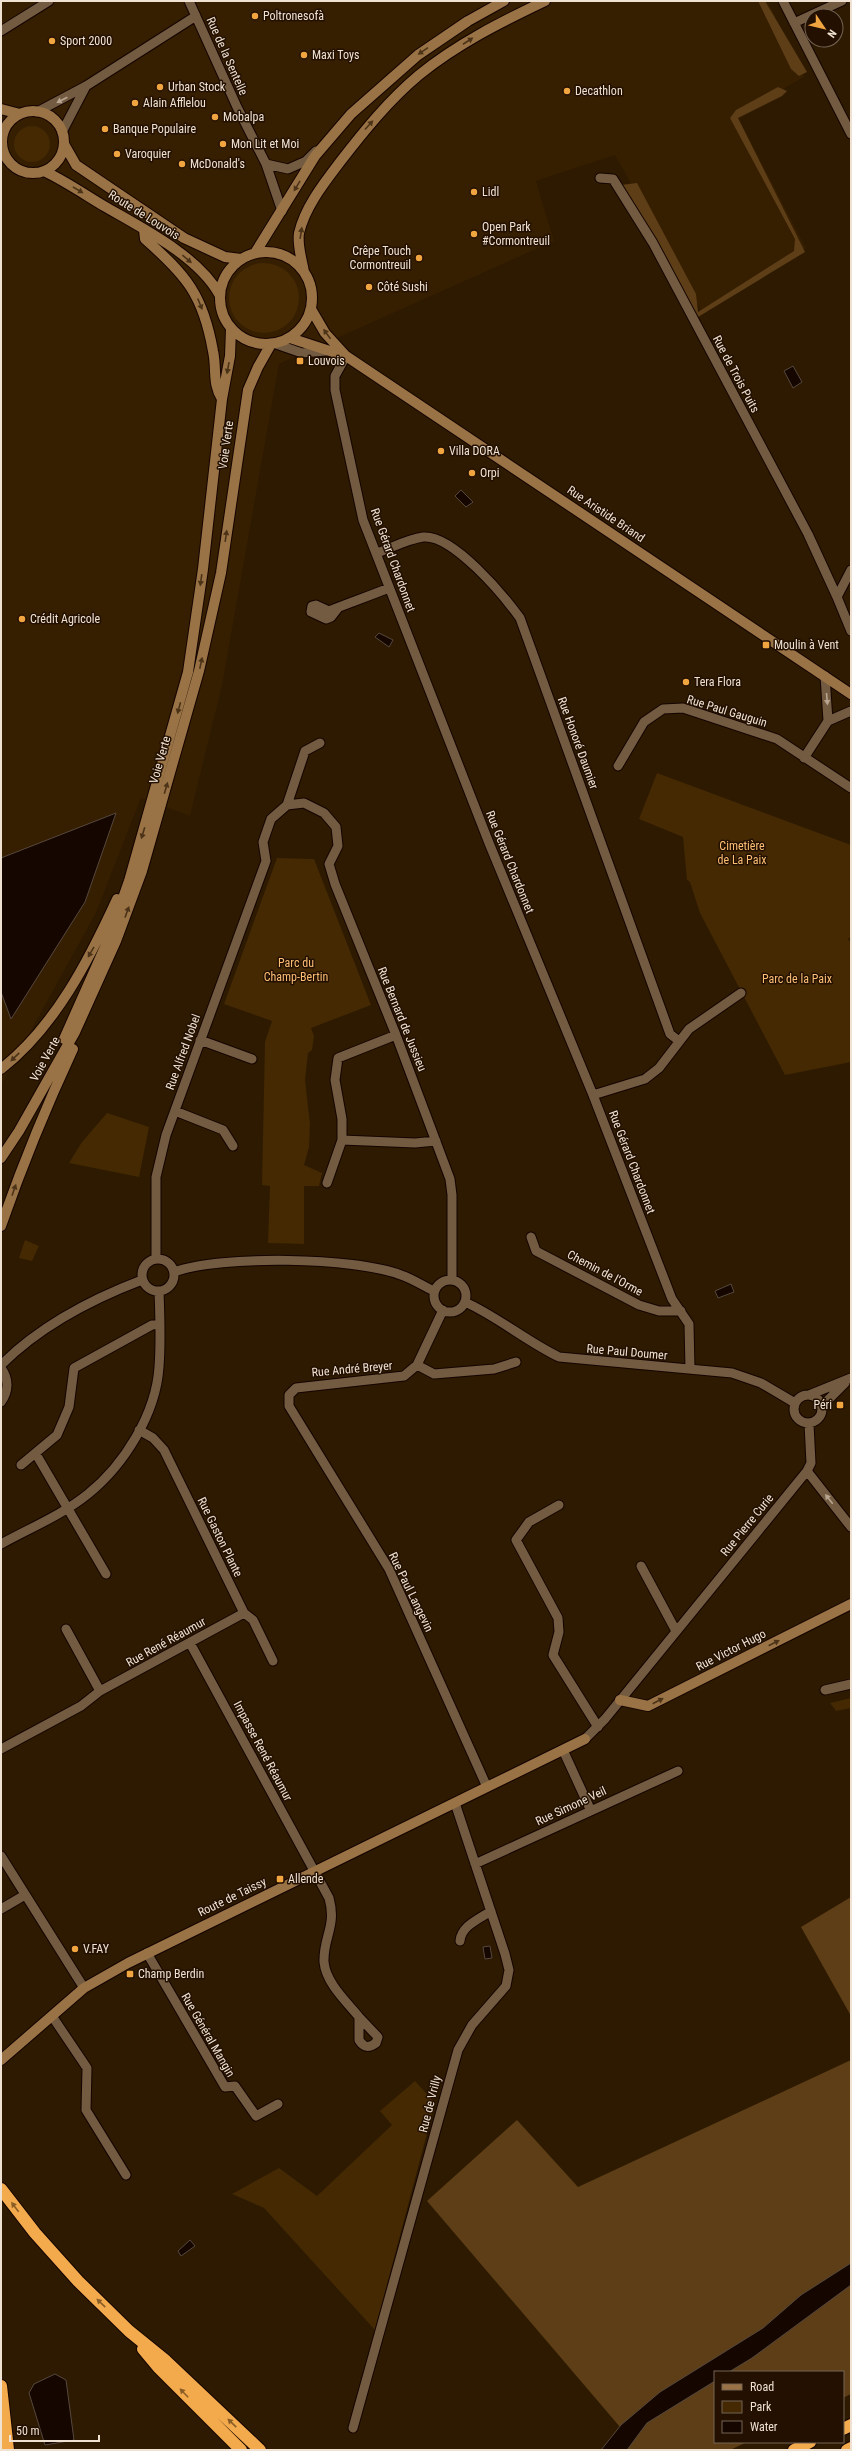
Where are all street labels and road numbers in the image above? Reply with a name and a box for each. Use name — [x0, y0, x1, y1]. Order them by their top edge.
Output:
street label: Rue de la Sentelle — [203, 15, 251, 98]
street label: Route de Louvois — [106, 188, 182, 242]
street label: Rue de Trois Puits — [710, 333, 762, 415]
street label: Voie Verte — [216, 419, 236, 470]
street label: Rue Aristide Briand — [565, 483, 647, 545]
street label: Rue Gérard Chardonnet — [368, 506, 418, 614]
street label: Rue Paul Gauguin — [685, 692, 769, 730]
street label: Rue Honoré Daumier — [555, 695, 601, 791]
street label: Voie Verte — [147, 734, 174, 785]
street label: Rue Gérard Chardonnet — [483, 809, 537, 916]
street label: Rue Bernard de Jussieu — [375, 965, 429, 1073]
street label: Rue Alfred Nobel — [163, 1012, 203, 1092]
street label: Voie Verte — [27, 1034, 63, 1084]
street label: Rue Gérard Chardonnet — [606, 1108, 658, 1216]
street label: Chemin de l'Orme — [565, 1247, 645, 1299]
street label: Rue Paul Doumer — [586, 1341, 668, 1363]
street label: Rue André Breyer — [311, 1358, 393, 1380]
street label: Rue Pierre Curie — [718, 1491, 777, 1559]
street label: Rue Gaston Plante — [195, 1495, 246, 1580]
street label: Rue Paul Langevin — [386, 1550, 436, 1634]
street label: Rue René Réaumur — [124, 1614, 209, 1670]
street label: Rue Victor Hugo — [694, 1626, 768, 1674]
street label: Impasse René Réaumur — [231, 1699, 295, 1804]
street label: Rue Simone Veil — [533, 1784, 609, 1828]
street label: Route de Taissy — [196, 1874, 268, 1920]
street label: Rue Général Mangin — [178, 1991, 238, 2080]
street label: Rue de Vrilly — [416, 2074, 444, 2134]

